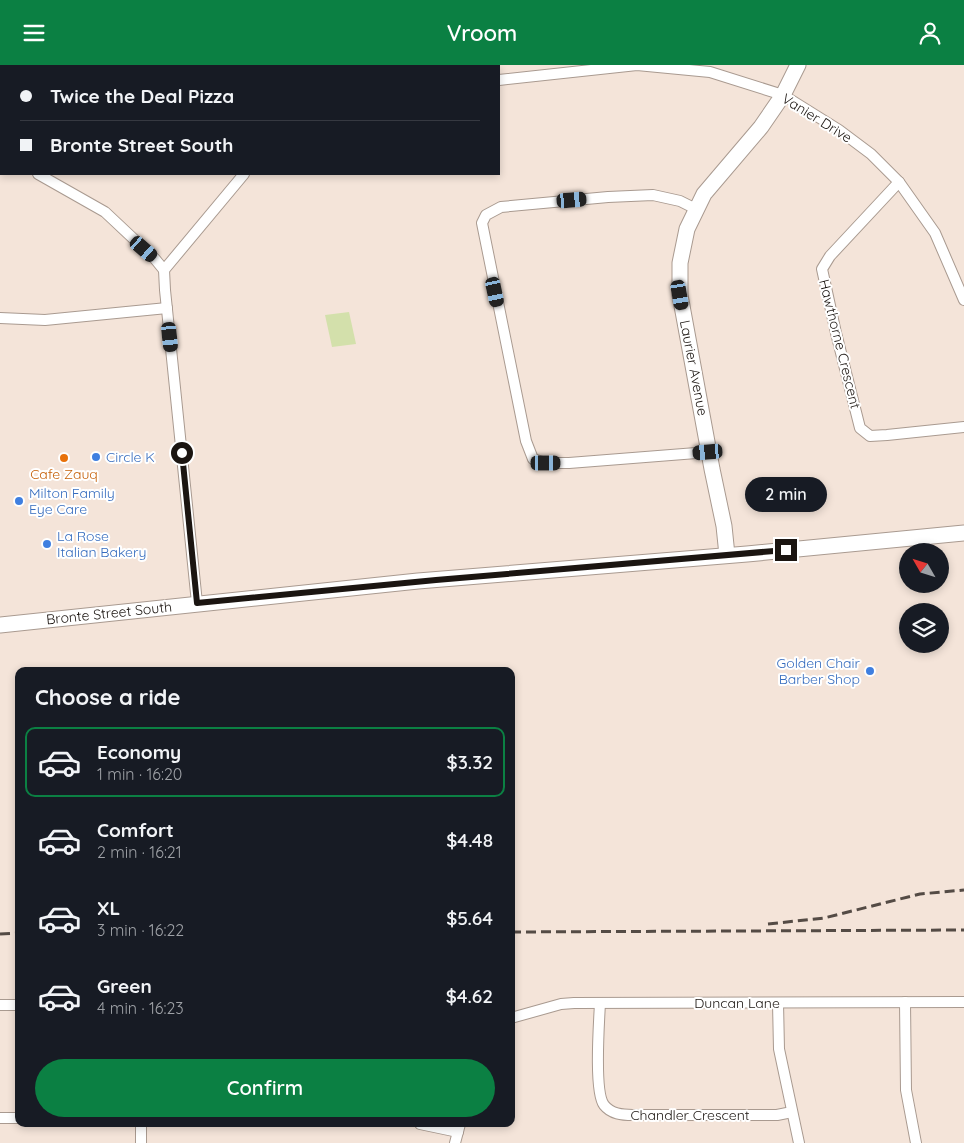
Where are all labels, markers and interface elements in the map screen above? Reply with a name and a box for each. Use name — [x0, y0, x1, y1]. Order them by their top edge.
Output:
icon: menu — [20, 19, 48, 47]
text: Vroom — [447, 19, 517, 47]
icon: person — [916, 19, 944, 47]
text: Twice the Deal Pizza — [50, 84, 234, 108]
street label: Vanier Drive — [779, 89, 856, 147]
text: Bronte Street South — [50, 133, 233, 157]
car — [556, 191, 587, 209]
car — [127, 233, 160, 265]
car — [484, 276, 505, 308]
street label: Hawthorne Crescent — [815, 277, 865, 411]
car — [670, 279, 689, 311]
street label: Laurier Avenue — [676, 319, 712, 417]
car — [160, 321, 179, 353]
route start — [171, 442, 193, 464]
car — [692, 443, 723, 461]
place label: Circle K — [106, 448, 155, 466]
marker: Circle K — [90, 451, 102, 463]
marker: Cafe Zauq — [58, 452, 70, 464]
car — [531, 456, 561, 471]
place label: Cafe Zauq — [30, 465, 98, 483]
callout: 2 min — [745, 477, 827, 513]
place label: Milton Family Eye Care — [29, 484, 115, 518]
text: 2 min — [765, 484, 807, 504]
marker: Milton Family Eye Care — [13, 495, 25, 507]
place label: La Rose Italian Bakery — [57, 527, 146, 561]
marker: La Rose Italian Bakery — [41, 538, 53, 550]
route end — [775, 539, 797, 561]
north arrow — [899, 543, 949, 593]
map controls — [899, 543, 949, 653]
street label: Bronte Street South — [45, 597, 173, 629]
button: layers — [899, 603, 949, 653]
place label: Golden Chair Barber Shop — [776, 654, 861, 688]
marker: Golden Chair Barber Shop — [864, 665, 876, 677]
text: Choose a ride — [35, 683, 180, 711]
icon: car — [37, 740, 82, 785]
text: Economy — [97, 740, 181, 764]
text: $3.32 — [447, 750, 493, 774]
text: 1 min · 16:20 — [97, 764, 182, 784]
icon: car — [37, 818, 82, 863]
text: Comfort — [97, 818, 174, 842]
text: $4.48 — [446, 828, 493, 852]
text: 2 min · 16:21 — [97, 842, 182, 862]
icon: car — [37, 896, 82, 941]
text: XL — [97, 896, 120, 920]
text: $5.64 — [446, 906, 493, 930]
text: 3 min · 16:22 — [97, 920, 184, 940]
icon: car — [37, 974, 82, 1019]
text: Green — [97, 974, 152, 998]
text: $4.62 — [446, 984, 493, 1008]
street label: Duncan Lane — [694, 994, 780, 1012]
text: 4 min · 16:23 — [97, 998, 184, 1018]
button: Confirm — [35, 1059, 495, 1117]
street label: Chandler Crescent — [630, 1106, 750, 1124]

